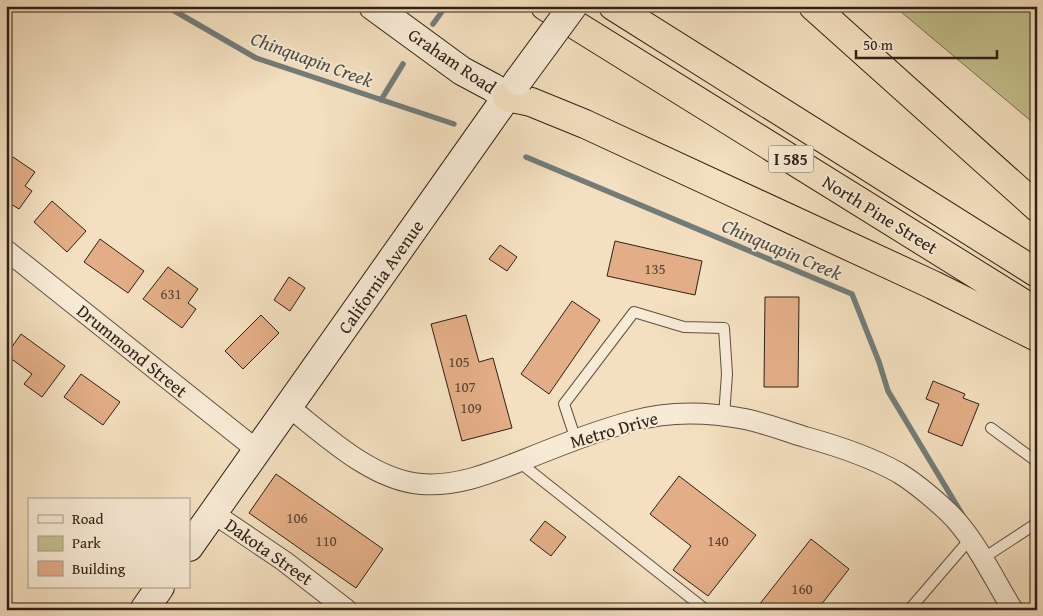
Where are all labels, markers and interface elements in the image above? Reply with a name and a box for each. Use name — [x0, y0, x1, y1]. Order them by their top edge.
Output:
street label: Graham Road — [403, 21, 502, 100]
water label: Chinquapin Creek — [247, 24, 377, 94]
scale bar — [856, 28, 997, 60]
text: 50 m — [863, 34, 894, 55]
road number: I 585 — [768, 146, 814, 172]
street label: North Pine Street — [817, 168, 944, 261]
water label: Chinquapin Creek — [718, 211, 847, 287]
street label: California Avenue — [331, 214, 430, 339]
house number: 135 — [644, 258, 666, 279]
house number: 631 — [160, 283, 182, 304]
street label: Drummond Street — [71, 297, 194, 404]
house number: 105 — [448, 351, 470, 372]
house number: 107 — [454, 376, 476, 397]
house number: 109 — [460, 397, 482, 418]
street label: Metro Drive — [567, 404, 661, 455]
legend — [28, 498, 190, 588]
house number: 106 — [286, 507, 308, 528]
text: Road — [72, 508, 103, 529]
street label: Dakota Street — [220, 511, 319, 592]
house number: 110 — [315, 530, 337, 551]
house number: 140 — [707, 530, 729, 551]
text: Park — [72, 532, 101, 553]
text: Building — [72, 558, 126, 579]
house number: 160 — [791, 578, 813, 599]

